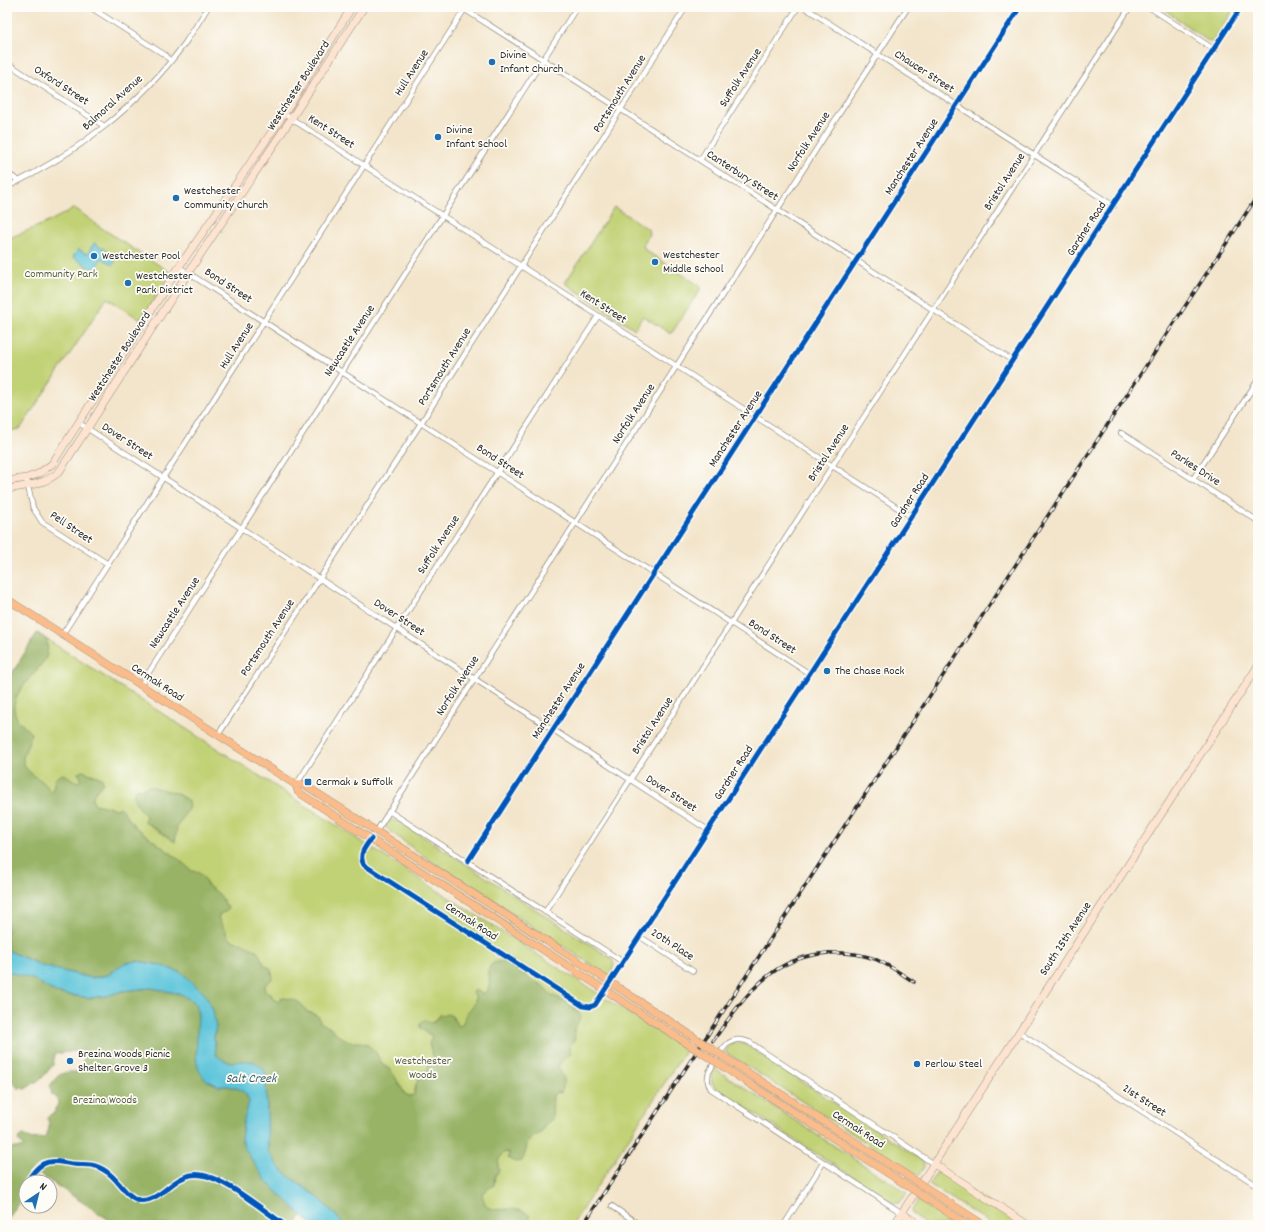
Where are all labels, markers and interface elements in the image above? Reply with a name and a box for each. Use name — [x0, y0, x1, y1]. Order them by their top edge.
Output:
street label: Westchester Boulevard — [263, 38, 335, 134]
street label: Suffolk Avenue — [716, 45, 766, 111]
street label: Hull Avenue — [391, 46, 433, 100]
street label: Chaucer Street — [891, 46, 958, 98]
place label: Divine Infant Church — [500, 47, 563, 78]
street label: Portsmouth Avenue — [589, 52, 651, 136]
marker: Divine Infant Church — [487, 57, 497, 67]
street label: Oxford Street — [30, 62, 92, 111]
street label: Balmoral Avenue — [79, 71, 147, 135]
street label: Norfolk Avenue — [783, 109, 835, 175]
street label: Kent Street — [304, 111, 358, 154]
street label: Manchester Avenue — [881, 115, 943, 199]
place label: Divine Infant School — [446, 122, 507, 153]
marker: Divine Infant School — [433, 132, 443, 142]
street label: Canterbury Street — [703, 146, 782, 206]
street label: Bristol Avenue — [980, 150, 1030, 214]
place label: Westchester Community Church — [184, 183, 268, 214]
marker: Westchester Community Church — [171, 193, 181, 203]
street label: Gardner Road — [1063, 198, 1111, 260]
place label: Westchester Middle School — [663, 247, 724, 278]
place label: Westchester Pool — [102, 248, 180, 265]
marker: Westchester Pool — [89, 251, 99, 261]
marker: Westchester Middle School — [650, 257, 660, 267]
street label: Bond Street — [201, 264, 256, 308]
park label: Community Park — [24, 266, 98, 283]
place label: Westchester Park District — [136, 268, 194, 299]
marker: Westchester Park District — [123, 278, 133, 288]
street label: Kent Street — [576, 286, 630, 329]
street label: Newcastle Avenue — [320, 302, 380, 380]
street label: Westchester Boulevard — [84, 309, 156, 405]
street label: Hull Avenue — [216, 319, 258, 373]
street label: Portsmouth Avenue — [414, 325, 476, 409]
street label: Norfolk Avenue — [608, 381, 660, 447]
street label: Manchester Avenue — [705, 387, 767, 471]
street label: Dover Street — [98, 419, 156, 465]
street label: Bristol Avenue — [804, 421, 854, 485]
street label: Bond Street — [473, 440, 528, 484]
street label: Parkes Drive — [1167, 445, 1223, 491]
street label: Gardner Road — [886, 470, 934, 532]
street label: Pell Street — [46, 507, 96, 549]
street label: Suffolk Avenue — [414, 512, 464, 578]
street label: Newcastle Avenue — [145, 574, 205, 652]
street label: Dover Street — [370, 595, 428, 641]
street label: Portsmouth Avenue — [237, 596, 299, 680]
street label: Bond Street — [745, 615, 800, 659]
street label: Norfolk Avenue — [432, 653, 484, 719]
street label: Manchester Avenue — [528, 659, 590, 743]
street label: Cermak Road — [127, 660, 187, 706]
place label: The Chase Rock — [835, 663, 904, 680]
marker: The Chase Rock — [822, 666, 832, 676]
street label: Bristol Avenue — [628, 694, 678, 758]
street label: Gardner Road — [710, 742, 758, 804]
street label: Dover Street — [642, 771, 700, 817]
place label: Cermak & Suffolk — [316, 774, 393, 791]
marker: Cermak & Suffolk — [303, 777, 313, 787]
street label: Cermak Road — [441, 899, 501, 945]
street label: South 25th Avenue — [1036, 899, 1096, 979]
street label: 20th Place — [647, 925, 697, 965]
place label: Brezina Woods Picnic Shelter Grove 3 — [78, 1046, 170, 1077]
park label: Westchester Woods — [395, 1053, 452, 1084]
marker: Brezina Woods Picnic Shelter Grove 3 — [65, 1056, 75, 1066]
place label: Perlow Steel — [925, 1056, 982, 1073]
marker: Perlow Steel — [912, 1059, 922, 1069]
water label: Salt Creek — [226, 1070, 278, 1089]
street label: 21st Street — [1119, 1080, 1170, 1122]
park label: Brezina Woods — [73, 1092, 137, 1109]
street label: Cermak Road — [828, 1107, 888, 1153]
north arrow — [18, 1174, 58, 1214]
text: N — [36, 1179, 50, 1196]

